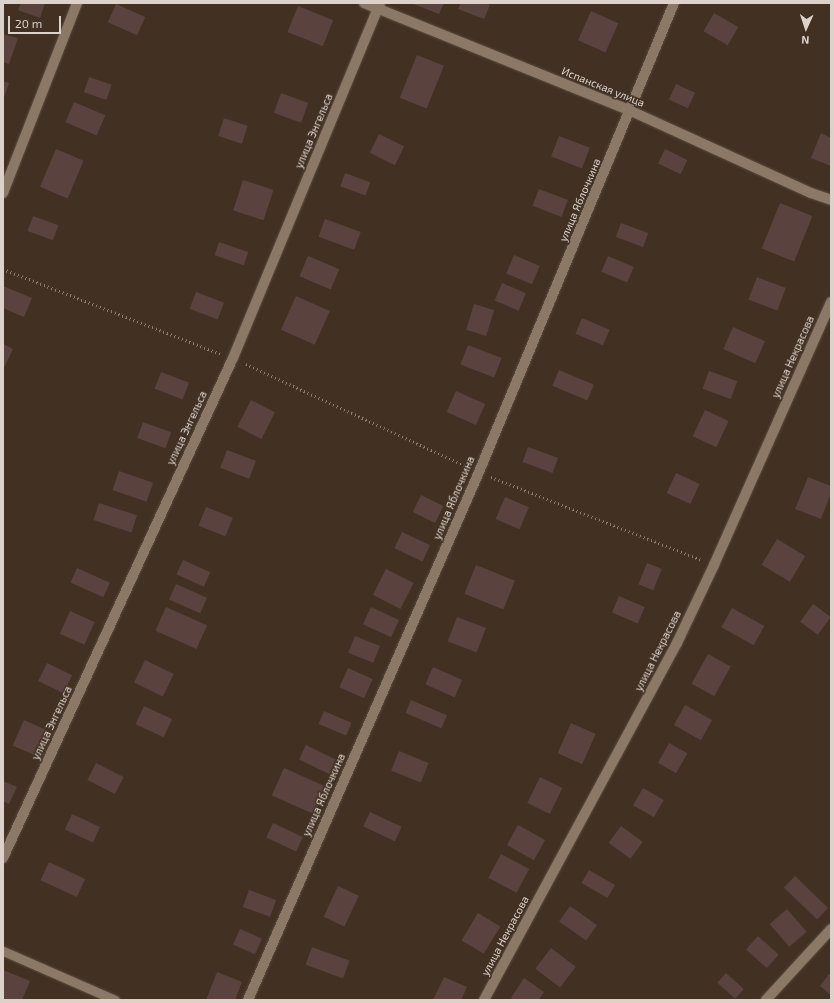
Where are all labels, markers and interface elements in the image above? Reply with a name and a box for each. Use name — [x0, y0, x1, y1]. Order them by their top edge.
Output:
scale bar — [10, 8, 63, 34]
north arrow — [786, 8, 826, 48]
text: 20 m — [15, 16, 42, 30]
text: N — [801, 34, 810, 47]
street label: Испанская улица — [560, 64, 646, 110]
street label: улица Энгельса — [292, 92, 336, 170]
street label: улица Яблочкина — [556, 156, 604, 244]
street label: улица Некрасова — [769, 314, 817, 400]
street label: улица Энгельса — [164, 389, 210, 467]
street label: улица Яблочкина — [430, 454, 478, 542]
street label: улица Некрасова — [632, 609, 684, 693]
street label: улица Энгельса — [29, 684, 75, 762]
street label: улица Яблочкина — [300, 751, 348, 839]
street label: улица Некрасова — [478, 894, 532, 978]

